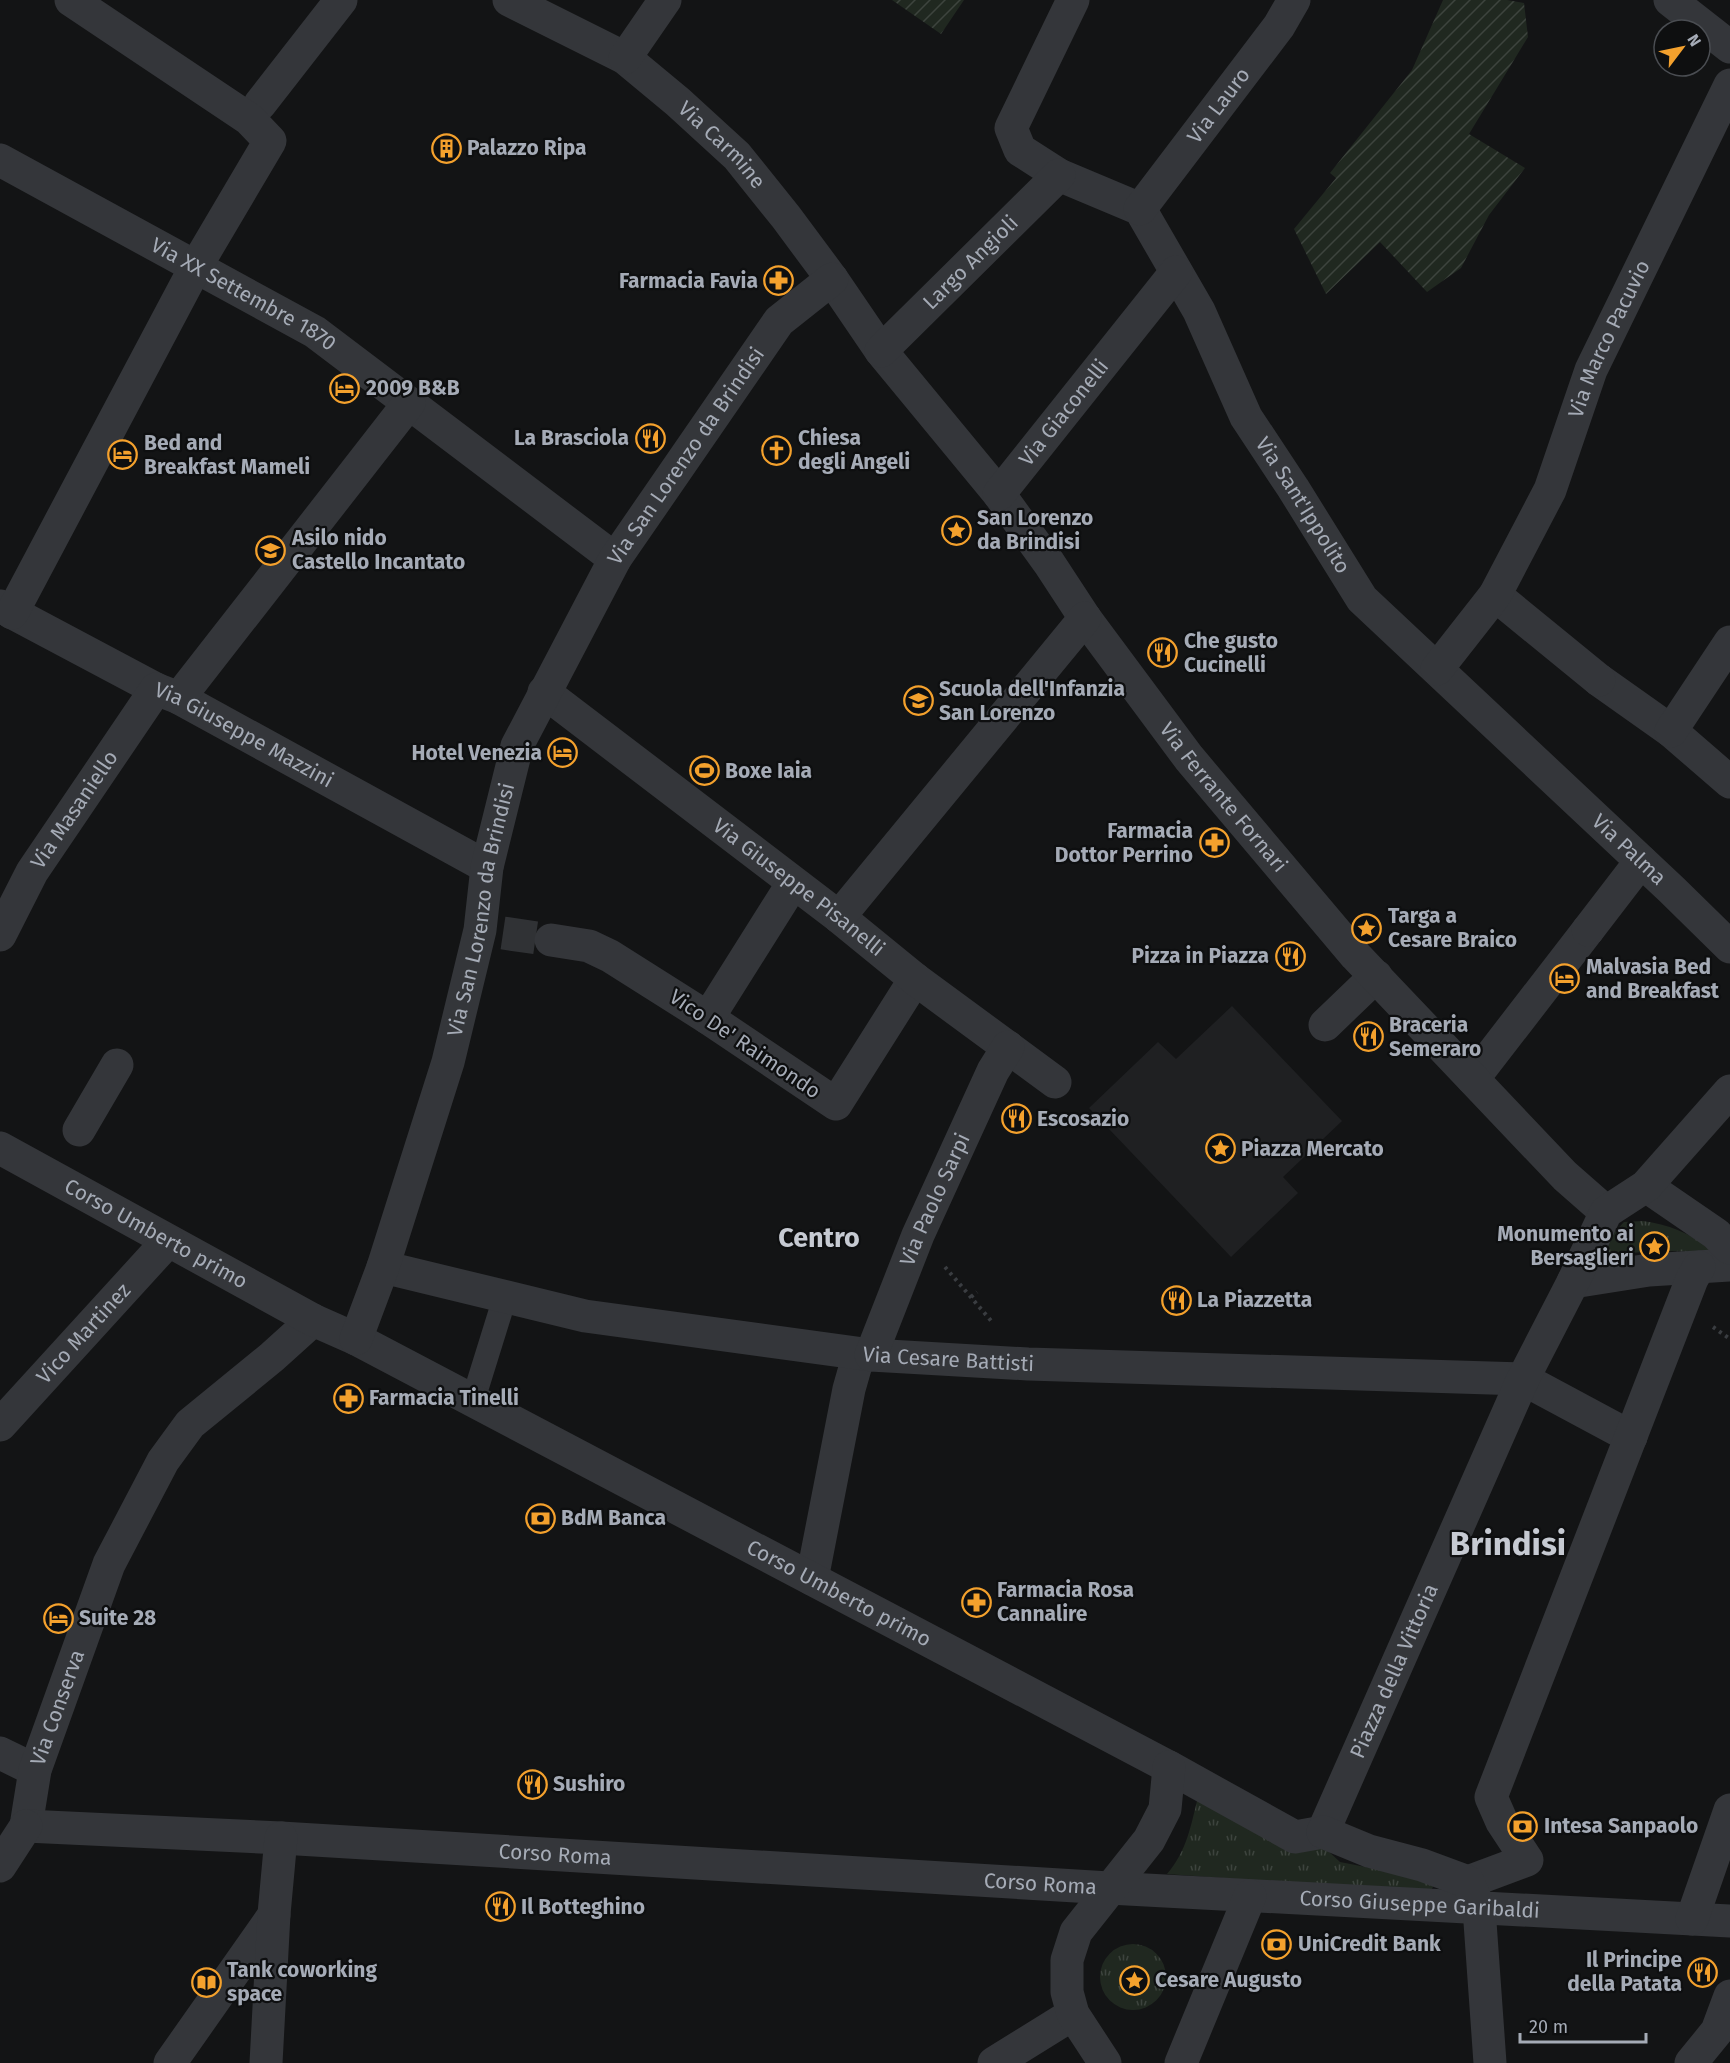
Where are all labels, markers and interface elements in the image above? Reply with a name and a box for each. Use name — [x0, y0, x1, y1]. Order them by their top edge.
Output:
north arrow — [1652, 18, 1712, 78]
text: N — [1683, 31, 1705, 50]
street label: Via Lauro — [1182, 62, 1256, 149]
street label: Via Carmine — [673, 96, 771, 194]
building icon: Palazzo Ripa — [430, 132, 462, 164]
place label: Palazzo Ripa — [467, 135, 587, 161]
street label: Largo Angioli — [918, 210, 1024, 315]
street label: Via XX Settembre 1870 — [146, 232, 341, 356]
street label: Via Marco Pacuvio — [1563, 256, 1656, 421]
pharmacy icon: Farmacia Favia — [763, 265, 795, 297]
place label: Farmacia Favia — [619, 268, 758, 294]
street label: Via San Lorenzo da Brindisi — [602, 342, 770, 570]
street label: Via Giaconelli — [1013, 354, 1114, 471]
hotel icon: 2009 B&B — [329, 372, 361, 404]
place label: 2009 B&B — [366, 375, 460, 401]
restaurant icon: La Brasciola — [634, 422, 666, 454]
place label: La Brasciola — [514, 425, 629, 451]
place label: Chiesa degli Angeli — [798, 425, 910, 475]
place label: Bed and Breakfast Mameli — [144, 430, 310, 480]
street label: Via Sant'Ippolito — [1250, 432, 1356, 578]
church icon: Chiesa degli Angeli — [761, 434, 793, 466]
hotel icon: Bed and Breakfast Mameli — [107, 439, 139, 471]
place label: San Lorenzo da Brindisi — [977, 505, 1093, 555]
place icon: San Lorenzo da Brindisi — [940, 514, 972, 546]
place label: Asilo nido Castello Incantato — [291, 525, 465, 575]
school or university icon: Asilo nido Castello Incantato — [255, 534, 287, 566]
place label: Che gusto Cucinelli — [1184, 628, 1278, 678]
restaurant icon: Che gusto Cucinelli — [1147, 637, 1179, 669]
place label: Scuola dell'Infanzia San Lorenzo — [939, 676, 1125, 726]
street label: Via Giuseppe Mazzini — [151, 677, 338, 793]
school or university icon: Scuola dell'Infanzia San Lorenzo — [902, 685, 934, 717]
street label: Via Ferrante Fornari — [1154, 717, 1293, 878]
hotel icon: Hotel Venezia — [547, 737, 579, 769]
place label: Hotel Venezia — [412, 740, 542, 766]
street label: Via Masaniello — [25, 745, 124, 874]
sports icon: Boxe Iaia — [688, 755, 720, 787]
place label: Boxe Iaia — [725, 758, 812, 784]
street label: Via San Lorenzo da Brindisi — [442, 780, 520, 1039]
street label: Via Palma — [1586, 808, 1672, 891]
street label: Via Giuseppe Pisanelli — [708, 812, 890, 962]
place label: Farmacia Dottor Perrino — [1055, 818, 1193, 868]
pharmacy icon: Farmacia Dottor Perrino — [1198, 827, 1230, 859]
place label: Targa a Cesare Braico — [1388, 903, 1517, 953]
place icon: Targa a Cesare Braico — [1351, 912, 1383, 944]
restaurant icon: Pizza in Piazza — [1274, 940, 1306, 972]
place label: Pizza in Piazza — [1132, 943, 1269, 969]
place label: Malvasia Bed and Breakfast — [1586, 954, 1720, 1004]
hotel icon: Malvasia Bed and Breakfast — [1549, 963, 1581, 995]
street label: Vico De' Raimondo — [664, 984, 826, 1104]
place label: Braceria Semeraro — [1389, 1012, 1481, 1062]
restaurant icon: Braceria Semeraro — [1352, 1021, 1384, 1053]
restaurant icon: Escosazio — [1000, 1103, 1032, 1135]
place label: Escosazio — [1037, 1106, 1129, 1132]
street label: Via Paolo Sarpi — [894, 1129, 976, 1270]
place icon: Piazza Mercato — [1204, 1133, 1236, 1165]
place label: Piazza Mercato — [1241, 1136, 1384, 1162]
street label: Corso Umberto primo — [60, 1173, 252, 1294]
place label: Monumento ai Bersaglieri — [1497, 1221, 1634, 1271]
district label: Centro — [778, 1222, 860, 1254]
place icon: Monumento ai Bersaglieri — [1639, 1230, 1671, 1262]
street label: Vico Martinez — [31, 1278, 136, 1389]
restaurant icon: La Piazzetta — [1160, 1284, 1192, 1316]
place label: La Piazzetta — [1197, 1287, 1312, 1313]
street label: Via Cesare Battisti — [861, 1341, 1034, 1377]
pharmacy icon: Farmacia Tinelli — [332, 1382, 364, 1414]
place label: Farmacia Tinelli — [369, 1385, 519, 1411]
bank icon: BdM Banca — [524, 1502, 556, 1534]
place label: BdM Banca — [561, 1505, 666, 1531]
district label: Brindisi — [1450, 1524, 1566, 1564]
street label: Corso Umberto primo — [742, 1534, 936, 1653]
place label: Farmacia Rosa Cannalire — [997, 1577, 1134, 1627]
street label: Piazza della Vittoria — [1344, 1580, 1444, 1762]
pharmacy icon: Farmacia Rosa Cannalire — [960, 1586, 992, 1618]
hotel icon: Suite 28 — [42, 1602, 74, 1634]
place label: Suite 28 — [79, 1605, 156, 1631]
street label: Via Conserva — [25, 1646, 90, 1769]
restaurant icon: Sushiro — [516, 1768, 548, 1800]
place label: Sushiro — [553, 1771, 625, 1797]
bank icon: Intesa Sanpaolo — [1507, 1810, 1539, 1842]
place label: Intesa Sanpaolo — [1544, 1813, 1698, 1839]
street label: Corso Roma — [498, 1838, 612, 1871]
street label: Corso Roma — [983, 1867, 1098, 1900]
street label: Corso Giuseppe Garibaldi — [1299, 1885, 1541, 1924]
restaurant icon: Il Botteghino — [484, 1891, 516, 1923]
place label: Il Botteghino — [521, 1894, 645, 1920]
bank icon: UniCredit Bank — [1261, 1928, 1293, 1960]
place label: UniCredit Bank — [1298, 1931, 1441, 1957]
place label: Il Principe della Patata — [1567, 1947, 1682, 1997]
restaurant icon: Il Principe della Patata — [1687, 1956, 1719, 1988]
place label: Tank coworking space — [227, 1957, 377, 2007]
place icon: Cesare Augusto — [1118, 1964, 1150, 1996]
library icon: Tank coworking space — [190, 1966, 222, 1998]
place label: Cesare Augusto — [1155, 1967, 1302, 1993]
scale bar — [1520, 2006, 1646, 2044]
text: 20 m — [1529, 2016, 1568, 2038]

